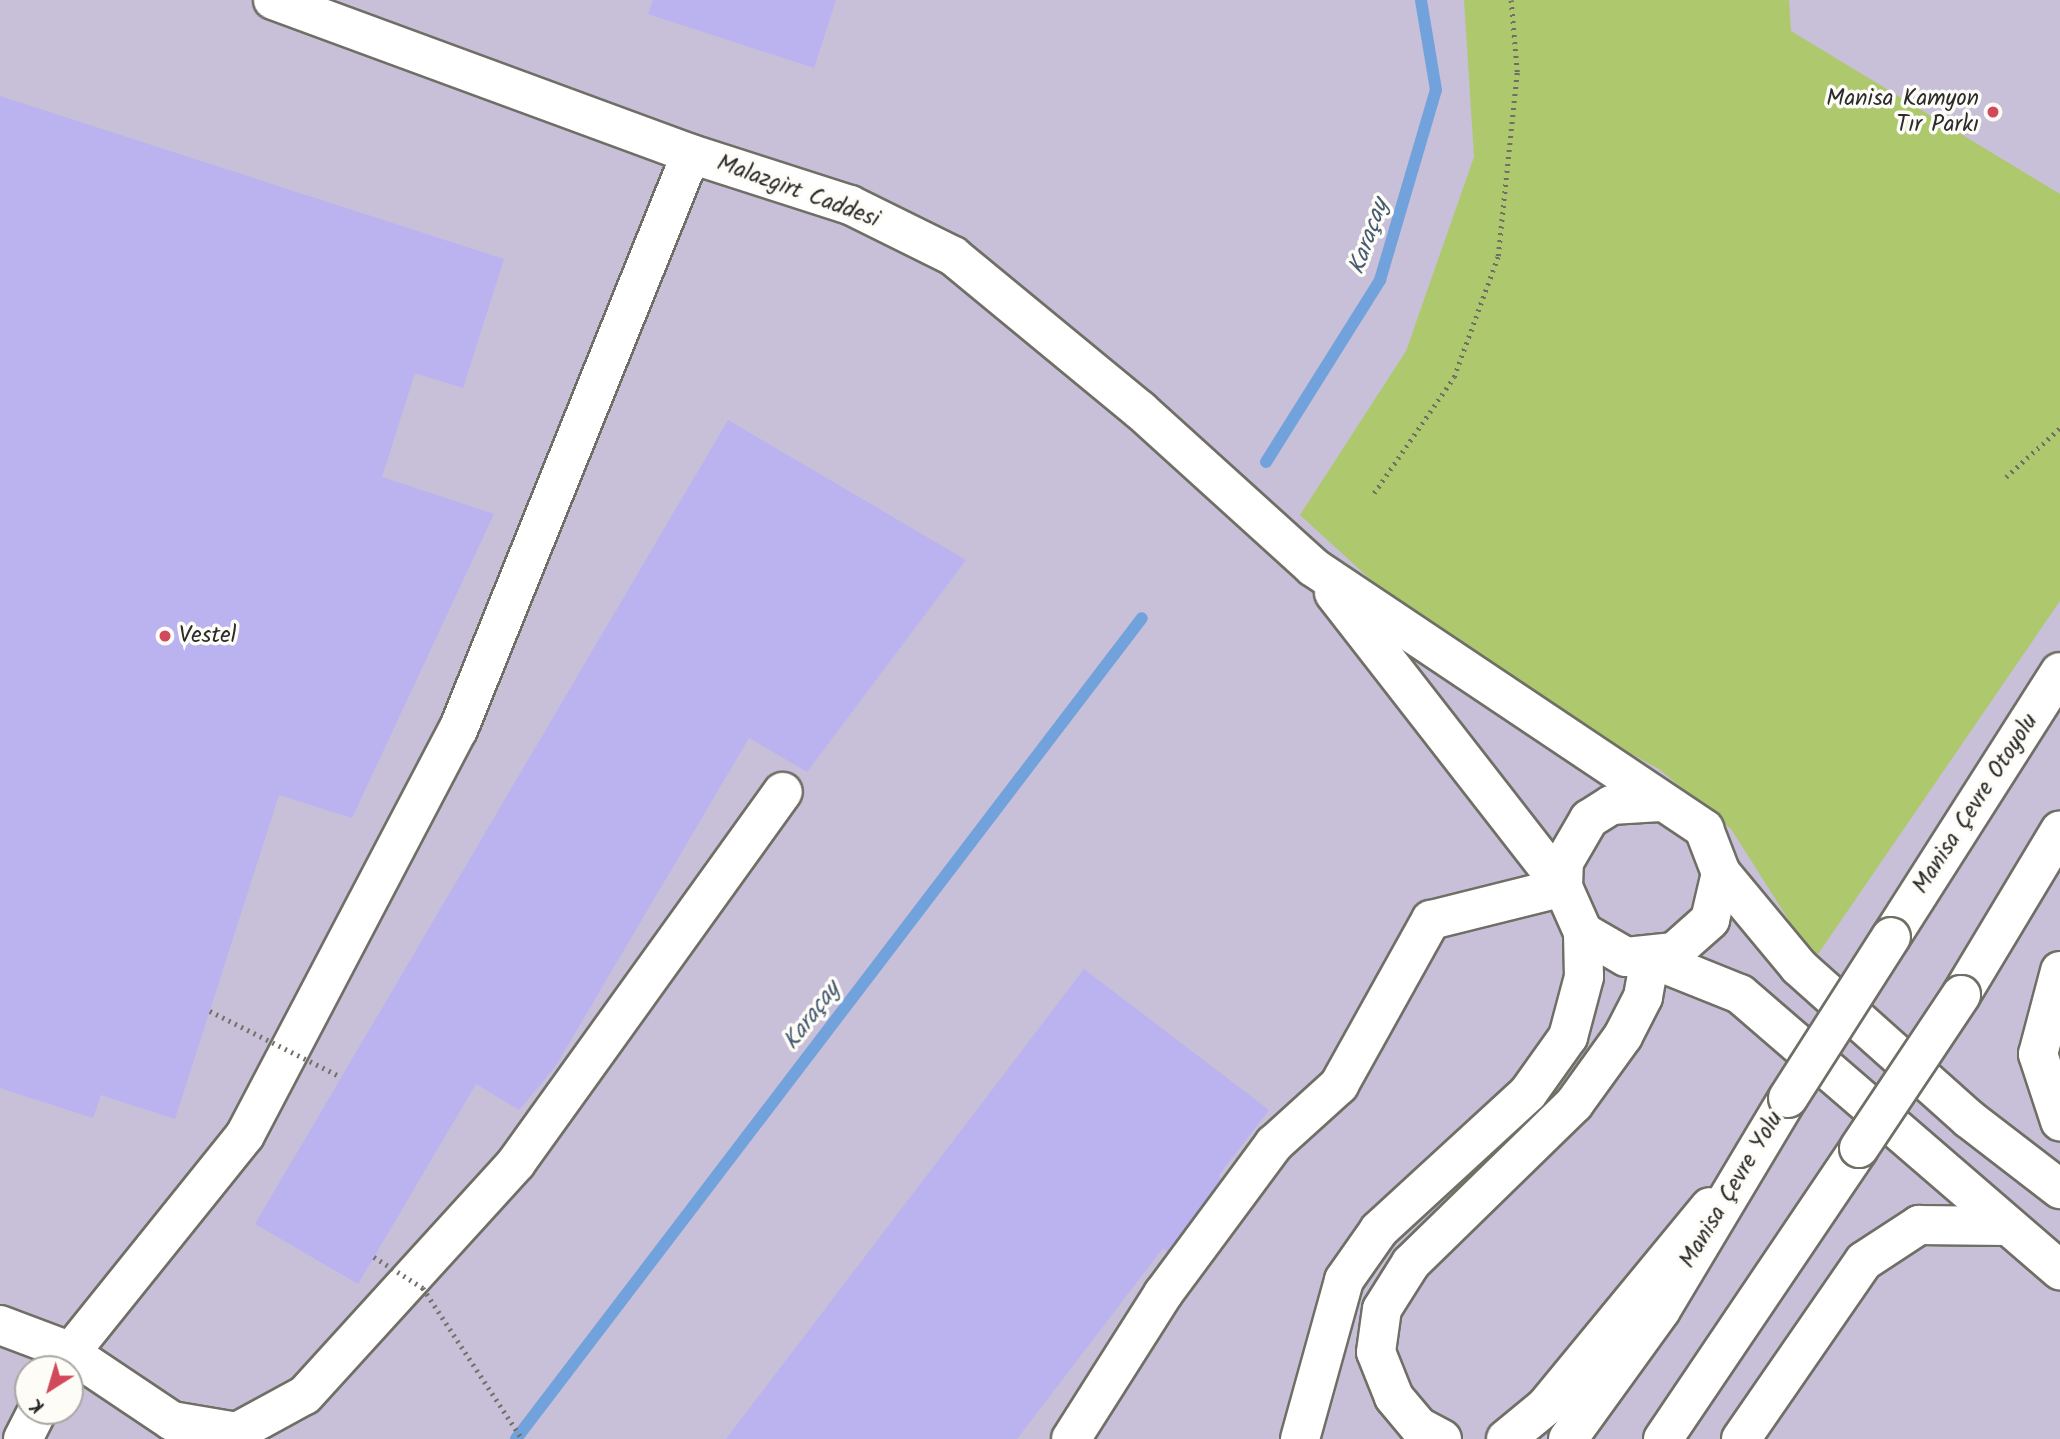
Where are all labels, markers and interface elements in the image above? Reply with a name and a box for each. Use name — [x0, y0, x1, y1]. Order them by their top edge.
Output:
place label: Manisa Kamyon Tır Parkı — [1826, 85, 1979, 139]
marker: Manisa Kamyon Tır Parkı — [1985, 104, 2001, 120]
street label: Malazgirt Caddesi — [713, 150, 883, 234]
water label: Karaçay — [1343, 195, 1395, 279]
place label: Vestel — [179, 622, 236, 650]
marker: Vestel — [157, 628, 173, 644]
street label: Manisa Çevre Otoyolu — [1908, 709, 2044, 899]
water label: Karaçay — [777, 976, 847, 1056]
street label: Manisa Çevre Yolu — [1674, 1107, 1790, 1273]
north arrow — [14, 1355, 84, 1425]
text: K — [24, 1390, 51, 1421]

